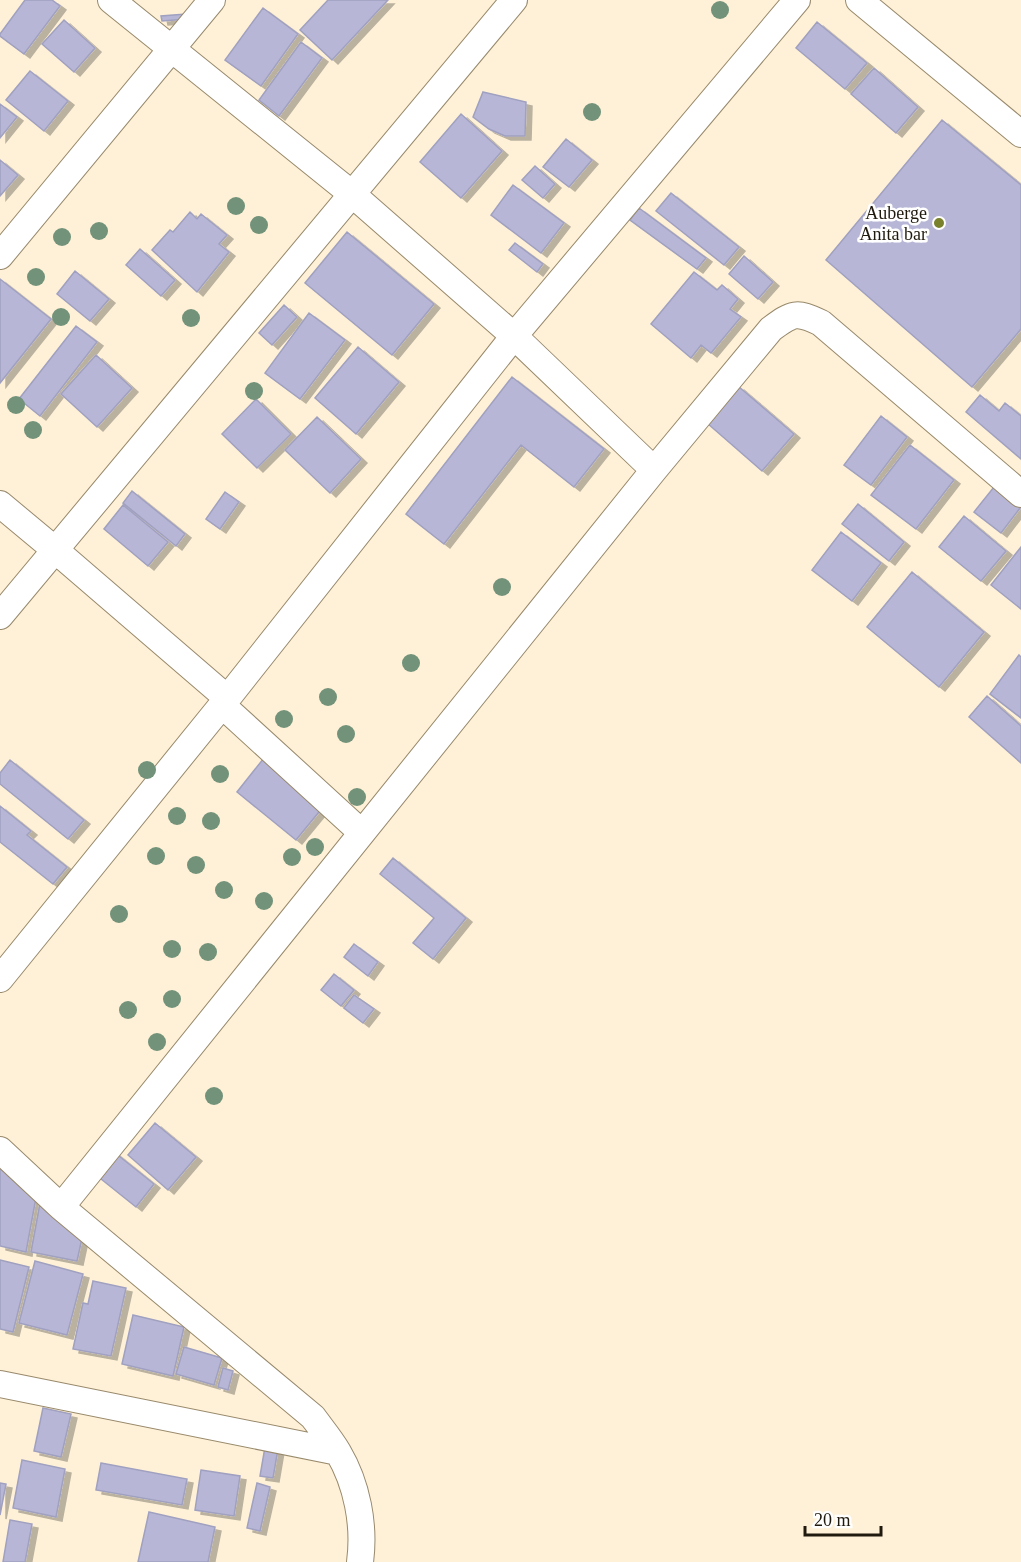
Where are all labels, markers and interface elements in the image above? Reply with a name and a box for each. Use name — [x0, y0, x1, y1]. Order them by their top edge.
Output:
place label: Auberge Anita bar — [860, 203, 927, 244]
marker: Auberge Anita bar — [932, 216, 946, 230]
scale bar — [805, 1499, 882, 1537]
text: 20 m — [814, 1510, 851, 1530]

